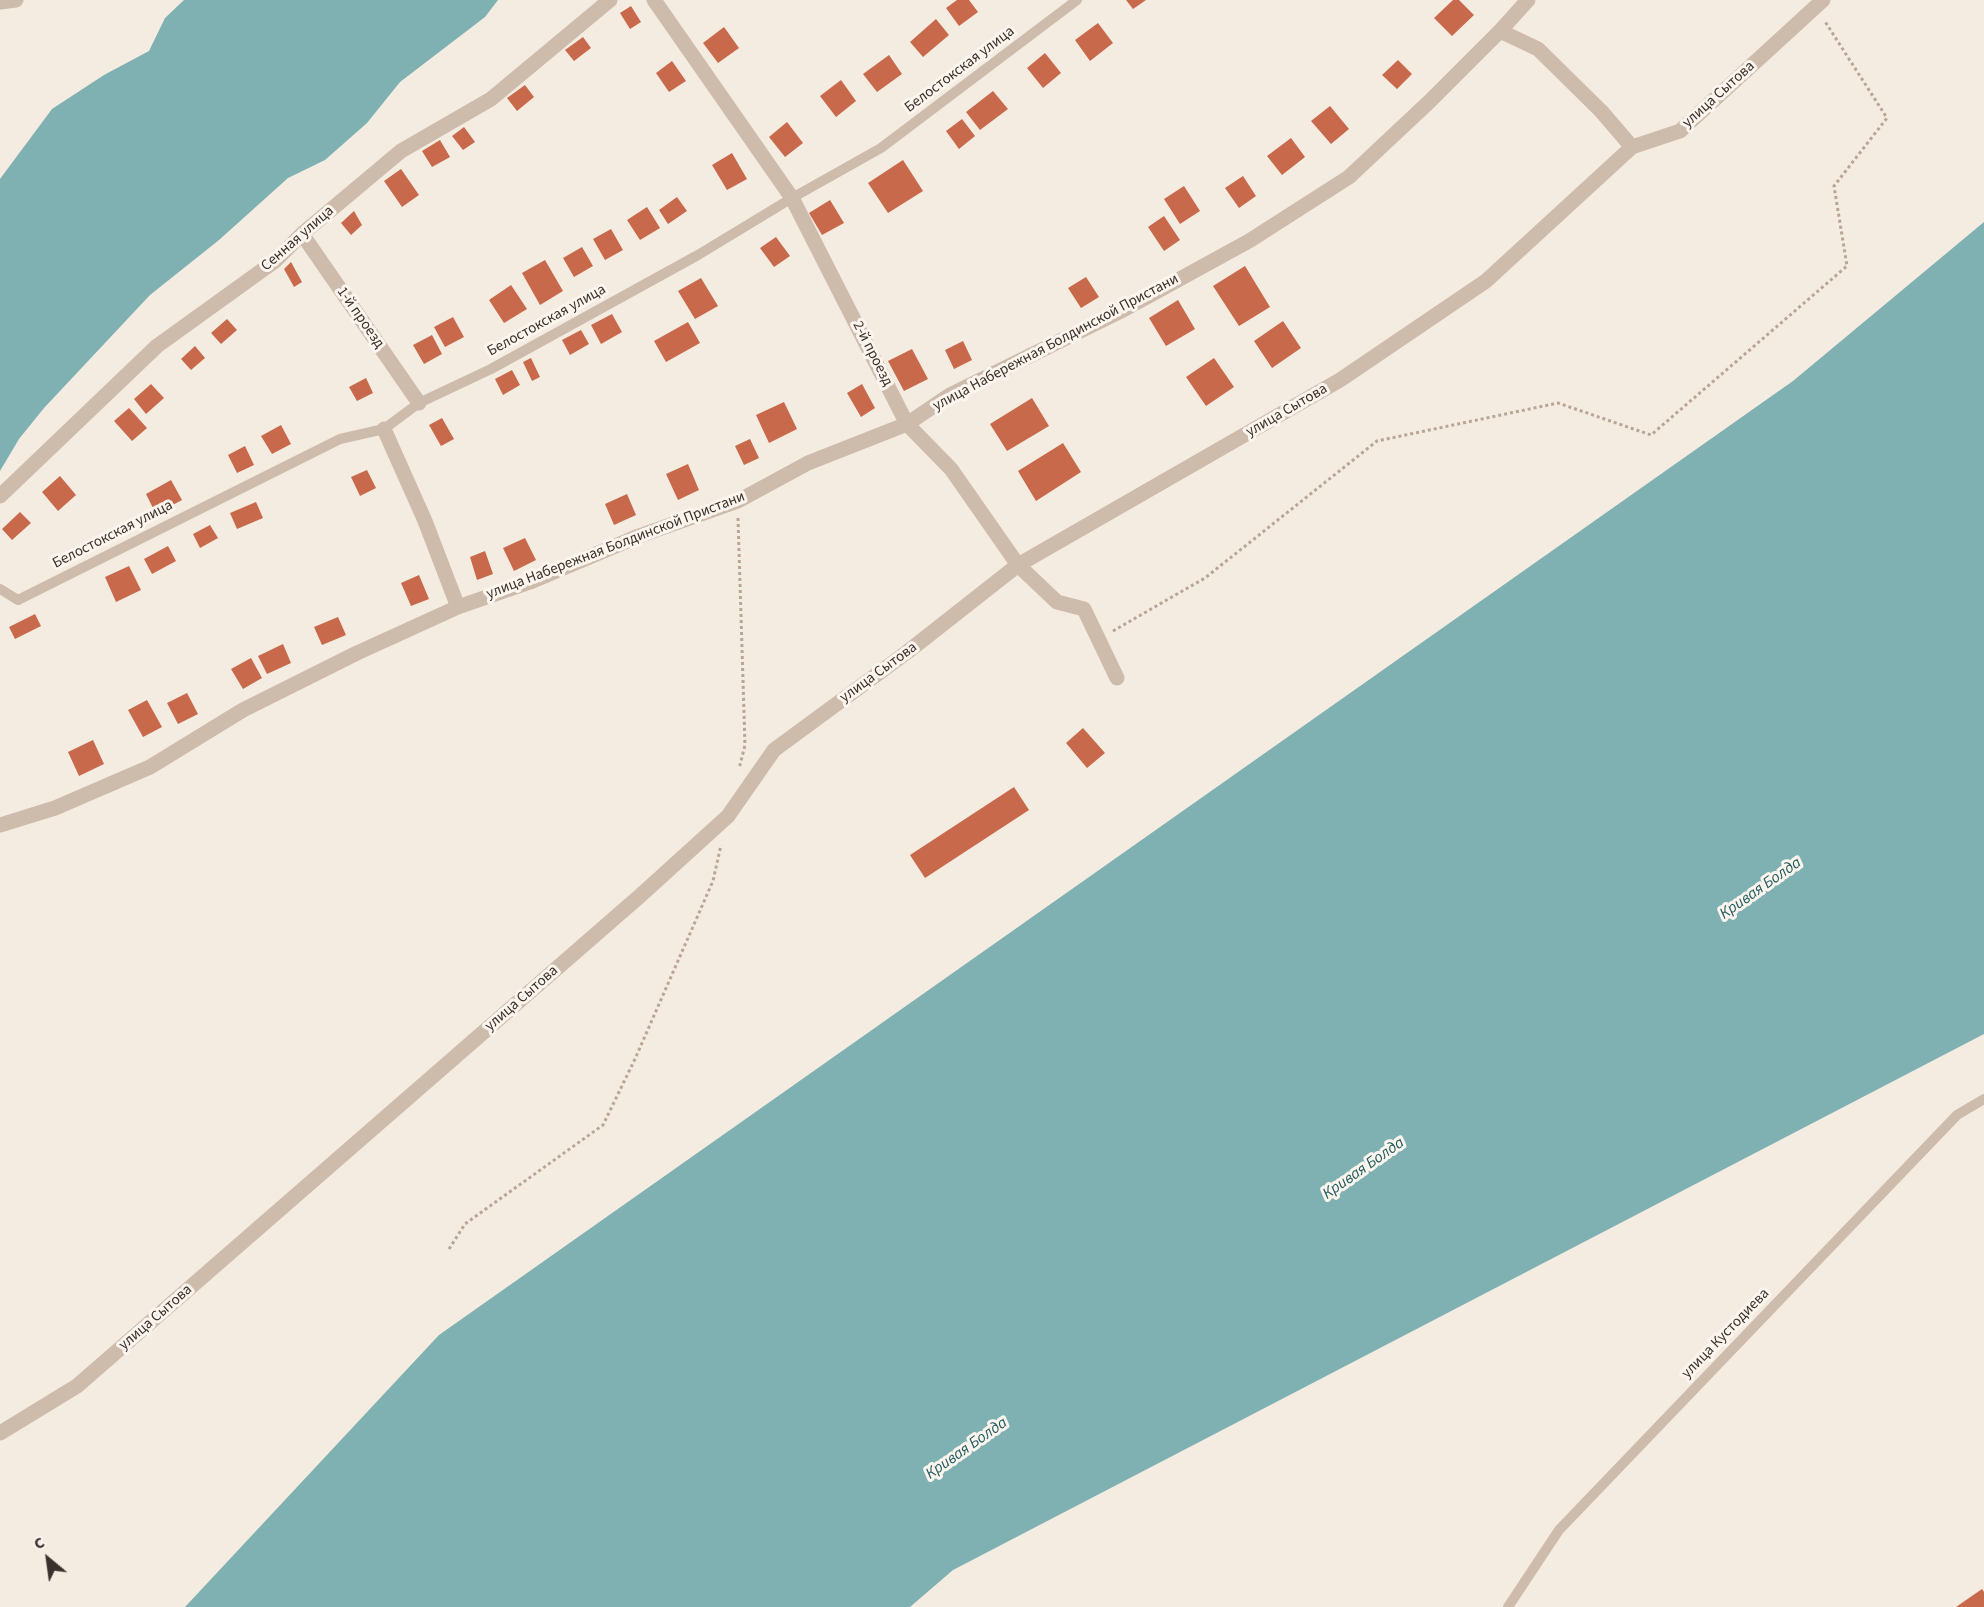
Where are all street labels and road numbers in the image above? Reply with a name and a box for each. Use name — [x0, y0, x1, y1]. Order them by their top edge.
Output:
street label: Белостокская улица — [902, 23, 1018, 117]
street label: улица Сытова — [1679, 58, 1759, 132]
street label: Сенная улица — [258, 203, 338, 275]
street label: улица Набережная Болдинской Пристани — [930, 270, 1182, 416]
street label: Белостокская улица — [485, 281, 609, 361]
street label: 1-й проезд — [332, 284, 388, 352]
street label: 2-й проезд — [848, 318, 896, 390]
street label: улица Сытова — [1243, 380, 1331, 442]
street label: улица Набережная Болдинской Пристани — [484, 488, 748, 604]
street label: Белостокская улица — [50, 497, 176, 573]
street label: улица Сытова — [837, 639, 921, 707]
street label: улица Сытова — [482, 962, 562, 1036]
street label: улица Сытова — [116, 1281, 196, 1355]
street label: улица Кустодиева — [1678, 1285, 1774, 1383]

